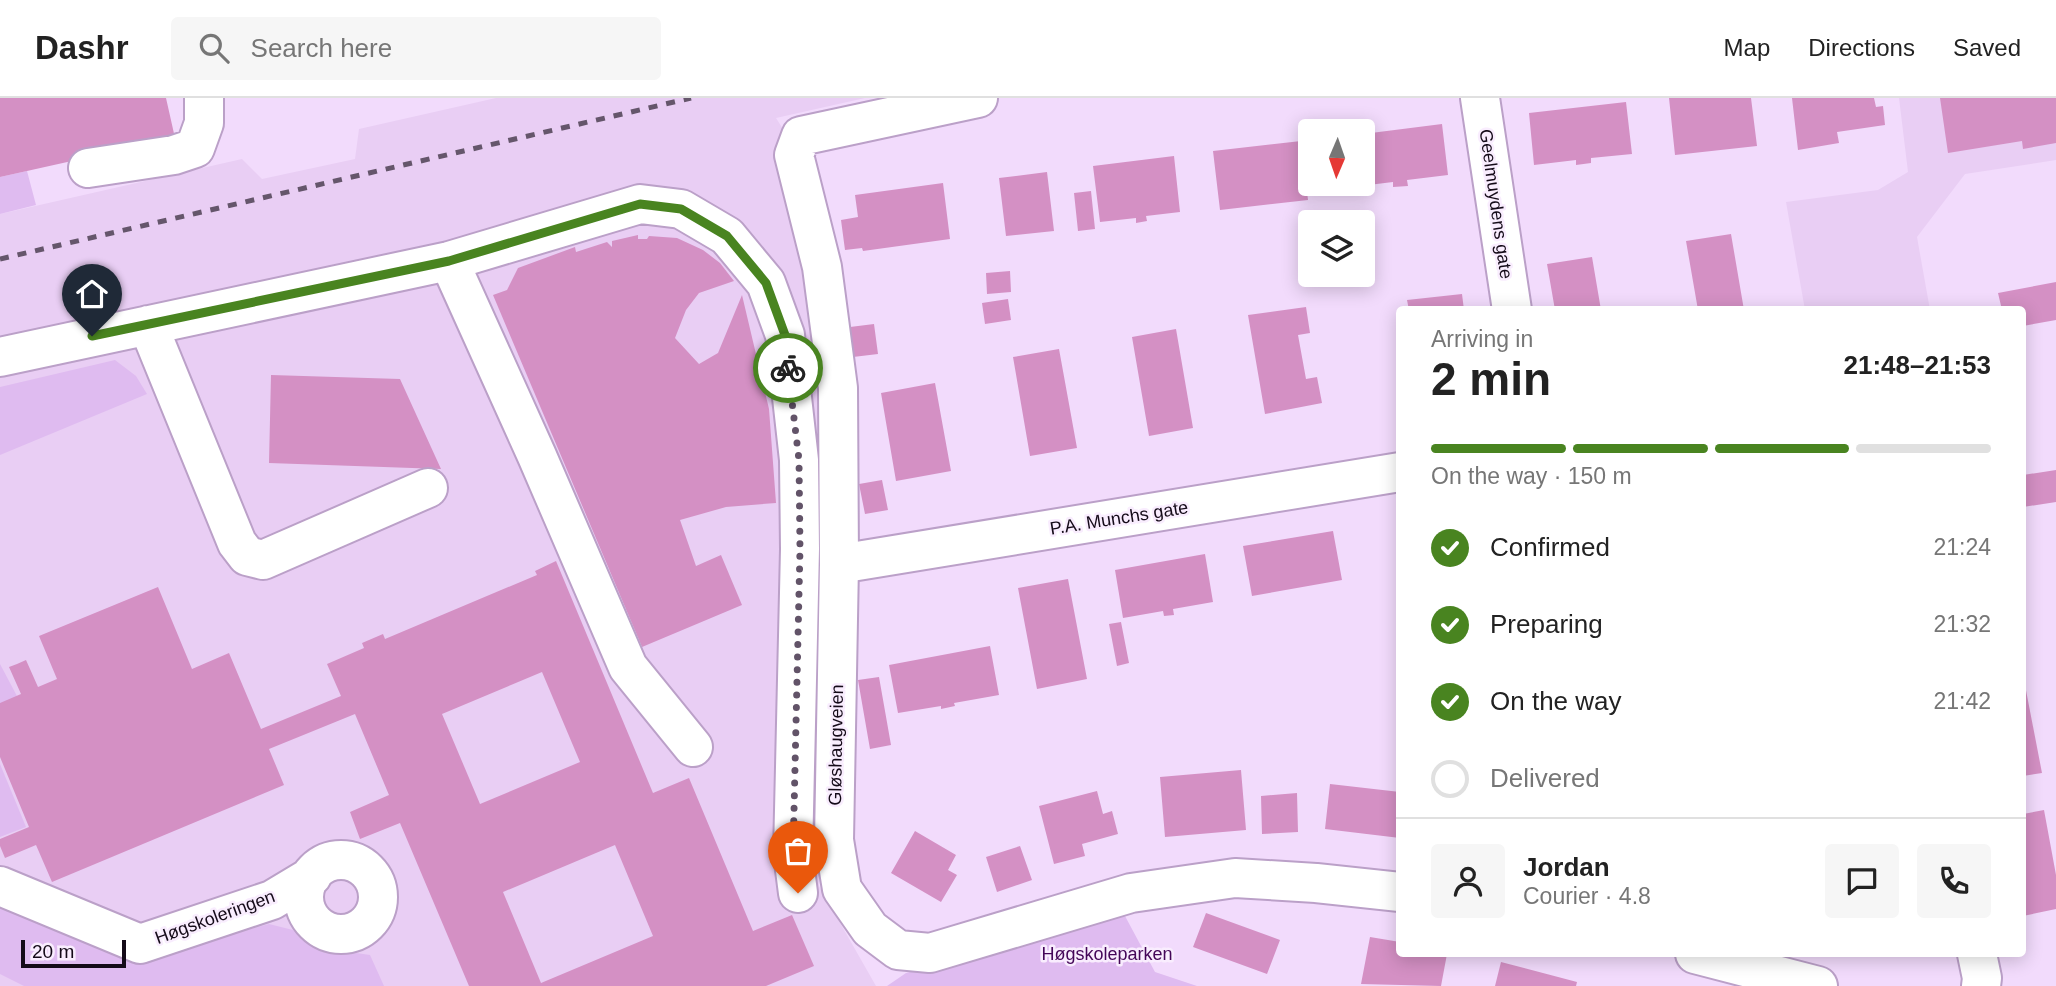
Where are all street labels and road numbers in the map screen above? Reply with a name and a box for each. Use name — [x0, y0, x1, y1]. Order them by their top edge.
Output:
street label: Geelmuydens gate — [1476, 128, 1516, 280]
street label: P.A. Munchs gate — [1048, 497, 1190, 539]
street label: Gløshaugveien — [825, 684, 847, 806]
street label: Høgskoleringen — [152, 886, 278, 948]

